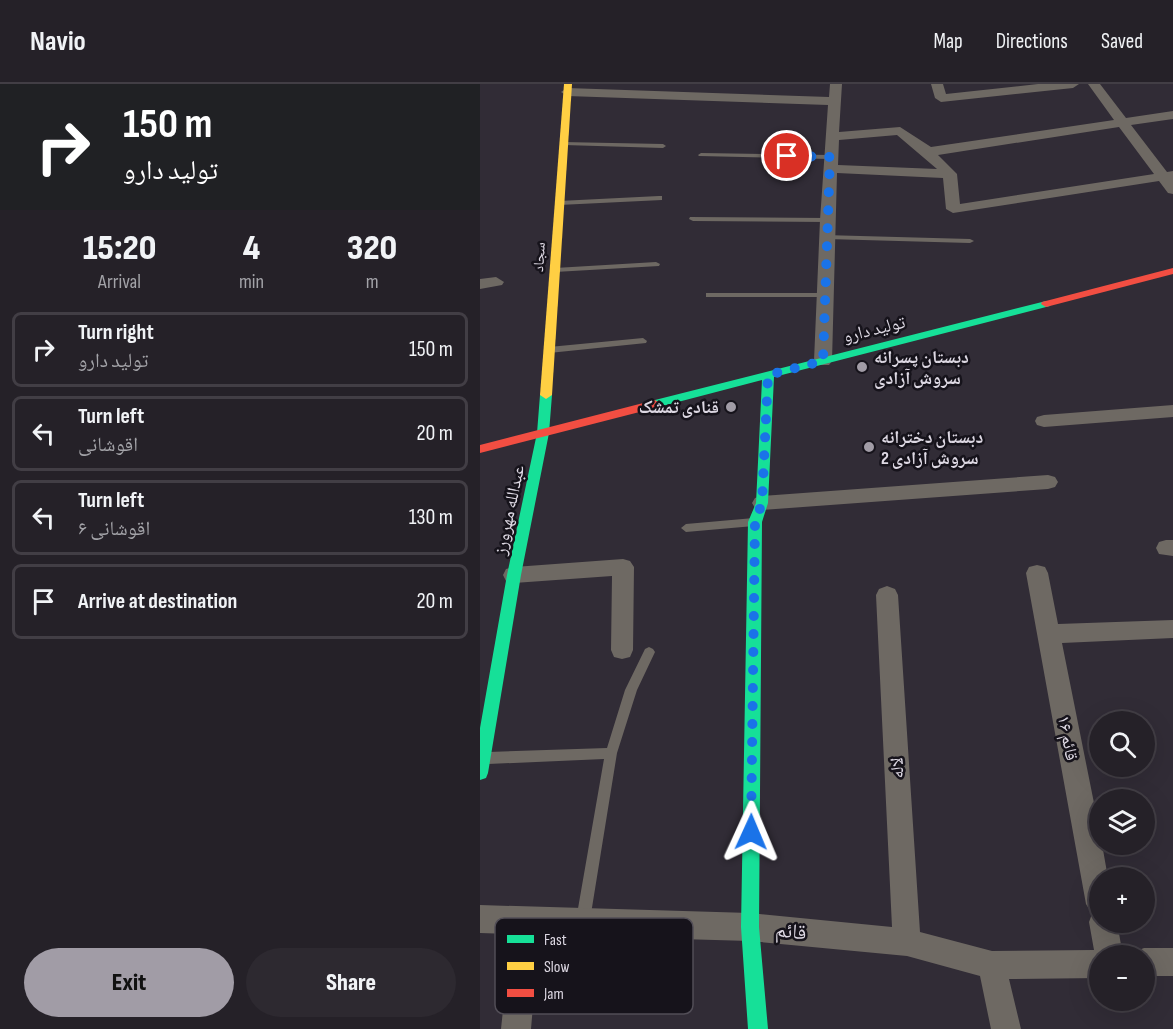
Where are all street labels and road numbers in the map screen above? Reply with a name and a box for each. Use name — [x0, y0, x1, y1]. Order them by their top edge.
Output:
street label: سجاد — [529, 241, 550, 273]
street label: تولید دارو — [841, 312, 907, 347]
street label: عبدالله مهرورز — [490, 463, 529, 558]
street label: قائم ۱۶ — [1052, 714, 1082, 763]
street label: لاله — [886, 757, 909, 779]
street label: قائم — [774, 917, 808, 947]

